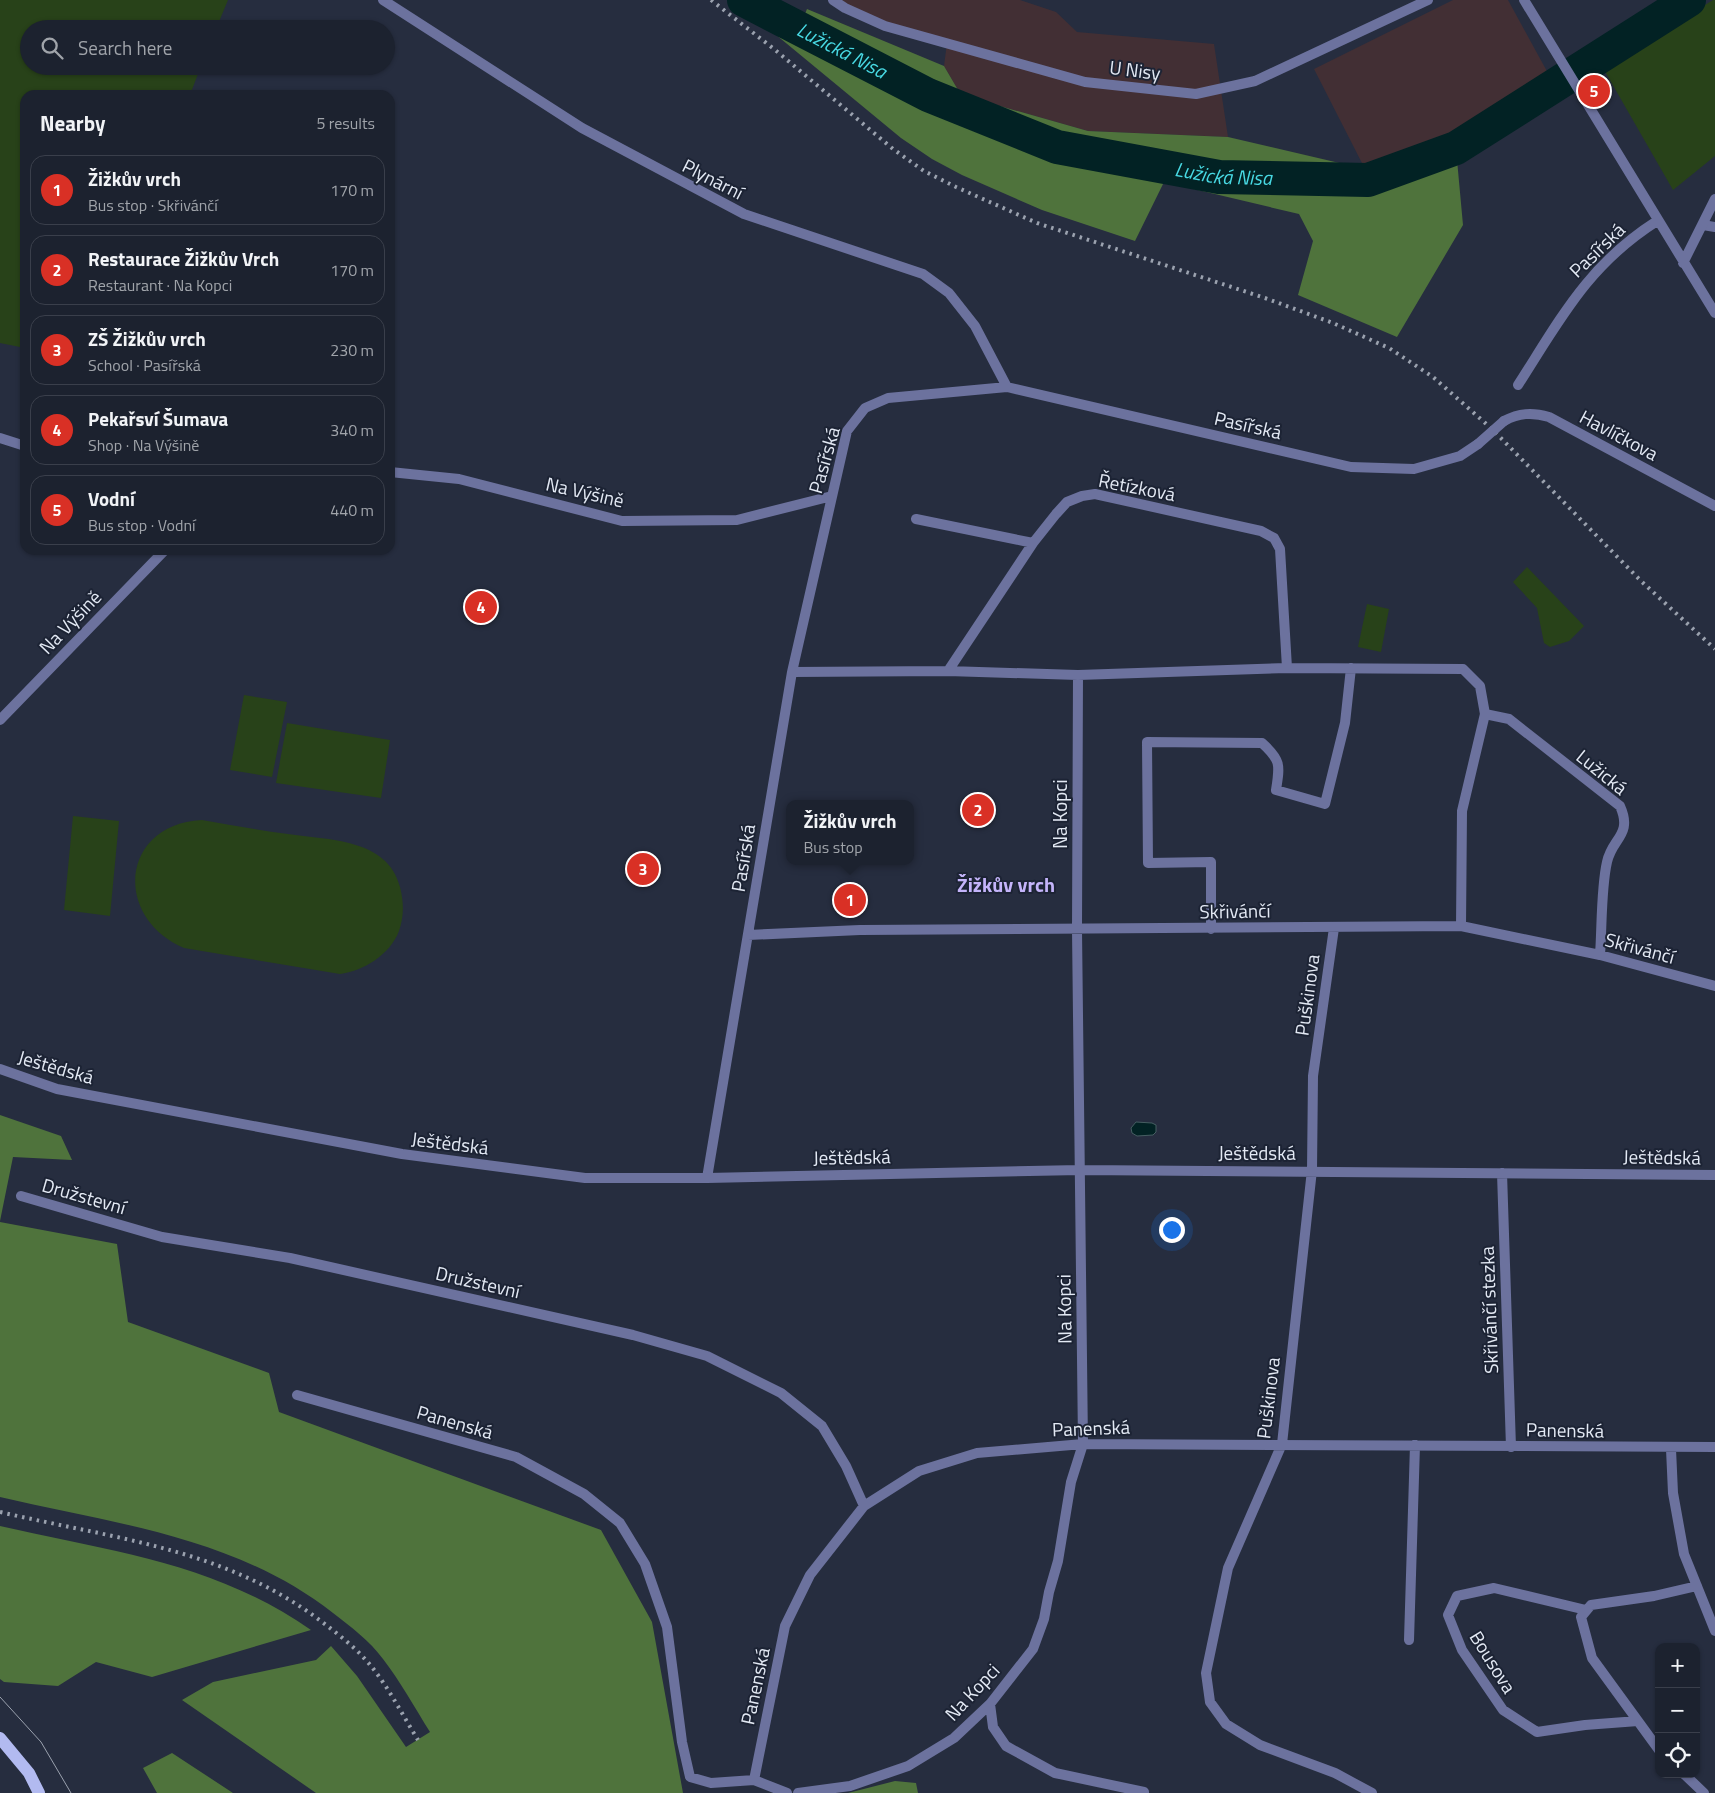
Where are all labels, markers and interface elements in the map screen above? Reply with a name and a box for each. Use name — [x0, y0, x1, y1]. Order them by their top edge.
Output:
water label: Lužická Nisa — [792, 14, 893, 87]
search box — [20, 20, 395, 75]
text: Search here — [78, 33, 172, 62]
icon: search — [38, 34, 66, 62]
street label: U Nisy — [1108, 52, 1162, 87]
pin: 5 — [1578, 72, 1610, 110]
text: Nearby — [40, 107, 105, 139]
text: 5 results — [316, 111, 375, 135]
street label: Plynární — [677, 151, 751, 207]
water label: Lužická Nisa — [1172, 153, 1273, 193]
text: Žižkův vrch — [88, 164, 181, 193]
text: 1 — [53, 178, 61, 202]
text: 170 m — [330, 178, 374, 202]
text: Bus stop · Skřivánčí — [88, 193, 218, 217]
street label: Pasířská — [1562, 215, 1632, 284]
text: Restaurace Žižkův Vrch — [88, 244, 279, 273]
text: 2 — [53, 258, 61, 282]
text: 170 m — [330, 258, 374, 282]
text: Restaurant · Na Kopci — [88, 273, 232, 297]
text: ZŠ Žižkův vrch — [88, 324, 206, 353]
text: 3 — [53, 338, 61, 362]
text: 230 m — [330, 338, 374, 362]
text: School · Pasířská — [88, 353, 201, 377]
street label: Havlíčkova — [1575, 402, 1664, 468]
street label: Pasířská — [1212, 403, 1285, 446]
text: Pekařsví Šumava — [88, 404, 228, 433]
text: 4 — [53, 418, 61, 442]
text: 340 m — [330, 418, 374, 442]
street label: Pasířská — [800, 423, 847, 497]
text: Shop · Na Výšině — [88, 433, 199, 457]
street label: Řetízková — [1096, 465, 1178, 508]
street label: Na Výšině — [543, 468, 627, 515]
text: Vodní — [88, 484, 135, 513]
text: 5 — [53, 498, 61, 522]
text: 440 m — [330, 498, 374, 522]
text: Bus stop · Vodní — [88, 513, 196, 537]
street label: Na Výšině — [32, 583, 108, 660]
pin: 4 — [465, 588, 497, 626]
street label: Lužická — [1570, 742, 1635, 802]
street label: Na Kopci — [1045, 779, 1074, 849]
pin: 2 — [962, 791, 994, 829]
popup — [786, 800, 914, 865]
text: Žižkův vrch — [803, 806, 897, 835]
street label: Pasířská — [723, 821, 762, 894]
text: Bus stop — [803, 835, 863, 859]
pin: 3 — [627, 850, 659, 888]
district label: Žižkův vrch — [957, 869, 1055, 900]
pin: 1 — [834, 881, 866, 919]
street label: Skřivánčí — [1199, 895, 1273, 926]
street label: Skřivánčí — [1602, 924, 1680, 971]
street label: Puškinova — [1286, 952, 1327, 1038]
street label: Ještědská — [15, 1042, 98, 1091]
street label: Ještědská — [410, 1123, 491, 1162]
street label: Ještědská — [1218, 1138, 1296, 1167]
street label: Ještědská — [813, 1141, 891, 1172]
street label: Ještědská — [1623, 1141, 1702, 1172]
street label: Družstevní — [39, 1170, 131, 1222]
your location — [1159, 1217, 1185, 1243]
street label: Skřivánčí stezka — [1472, 1245, 1505, 1374]
street label: Družstevní — [433, 1258, 525, 1306]
street label: Na Kopci — [1048, 1274, 1079, 1344]
street label: Puškinova — [1248, 1355, 1287, 1440]
street label: Panenská — [414, 1397, 497, 1446]
street label: Panenská — [1051, 1412, 1131, 1443]
street label: Panenská — [1526, 1414, 1605, 1445]
street label: Bousova — [1463, 1625, 1524, 1699]
map controls — [1655, 1643, 1700, 1778]
button: + — [1655, 1643, 1700, 1688]
street label: Panenská — [732, 1644, 777, 1727]
street label: Na Kopci — [937, 1656, 1006, 1727]
button: − — [1655, 1688, 1700, 1733]
button: locate — [1655, 1733, 1700, 1778]

